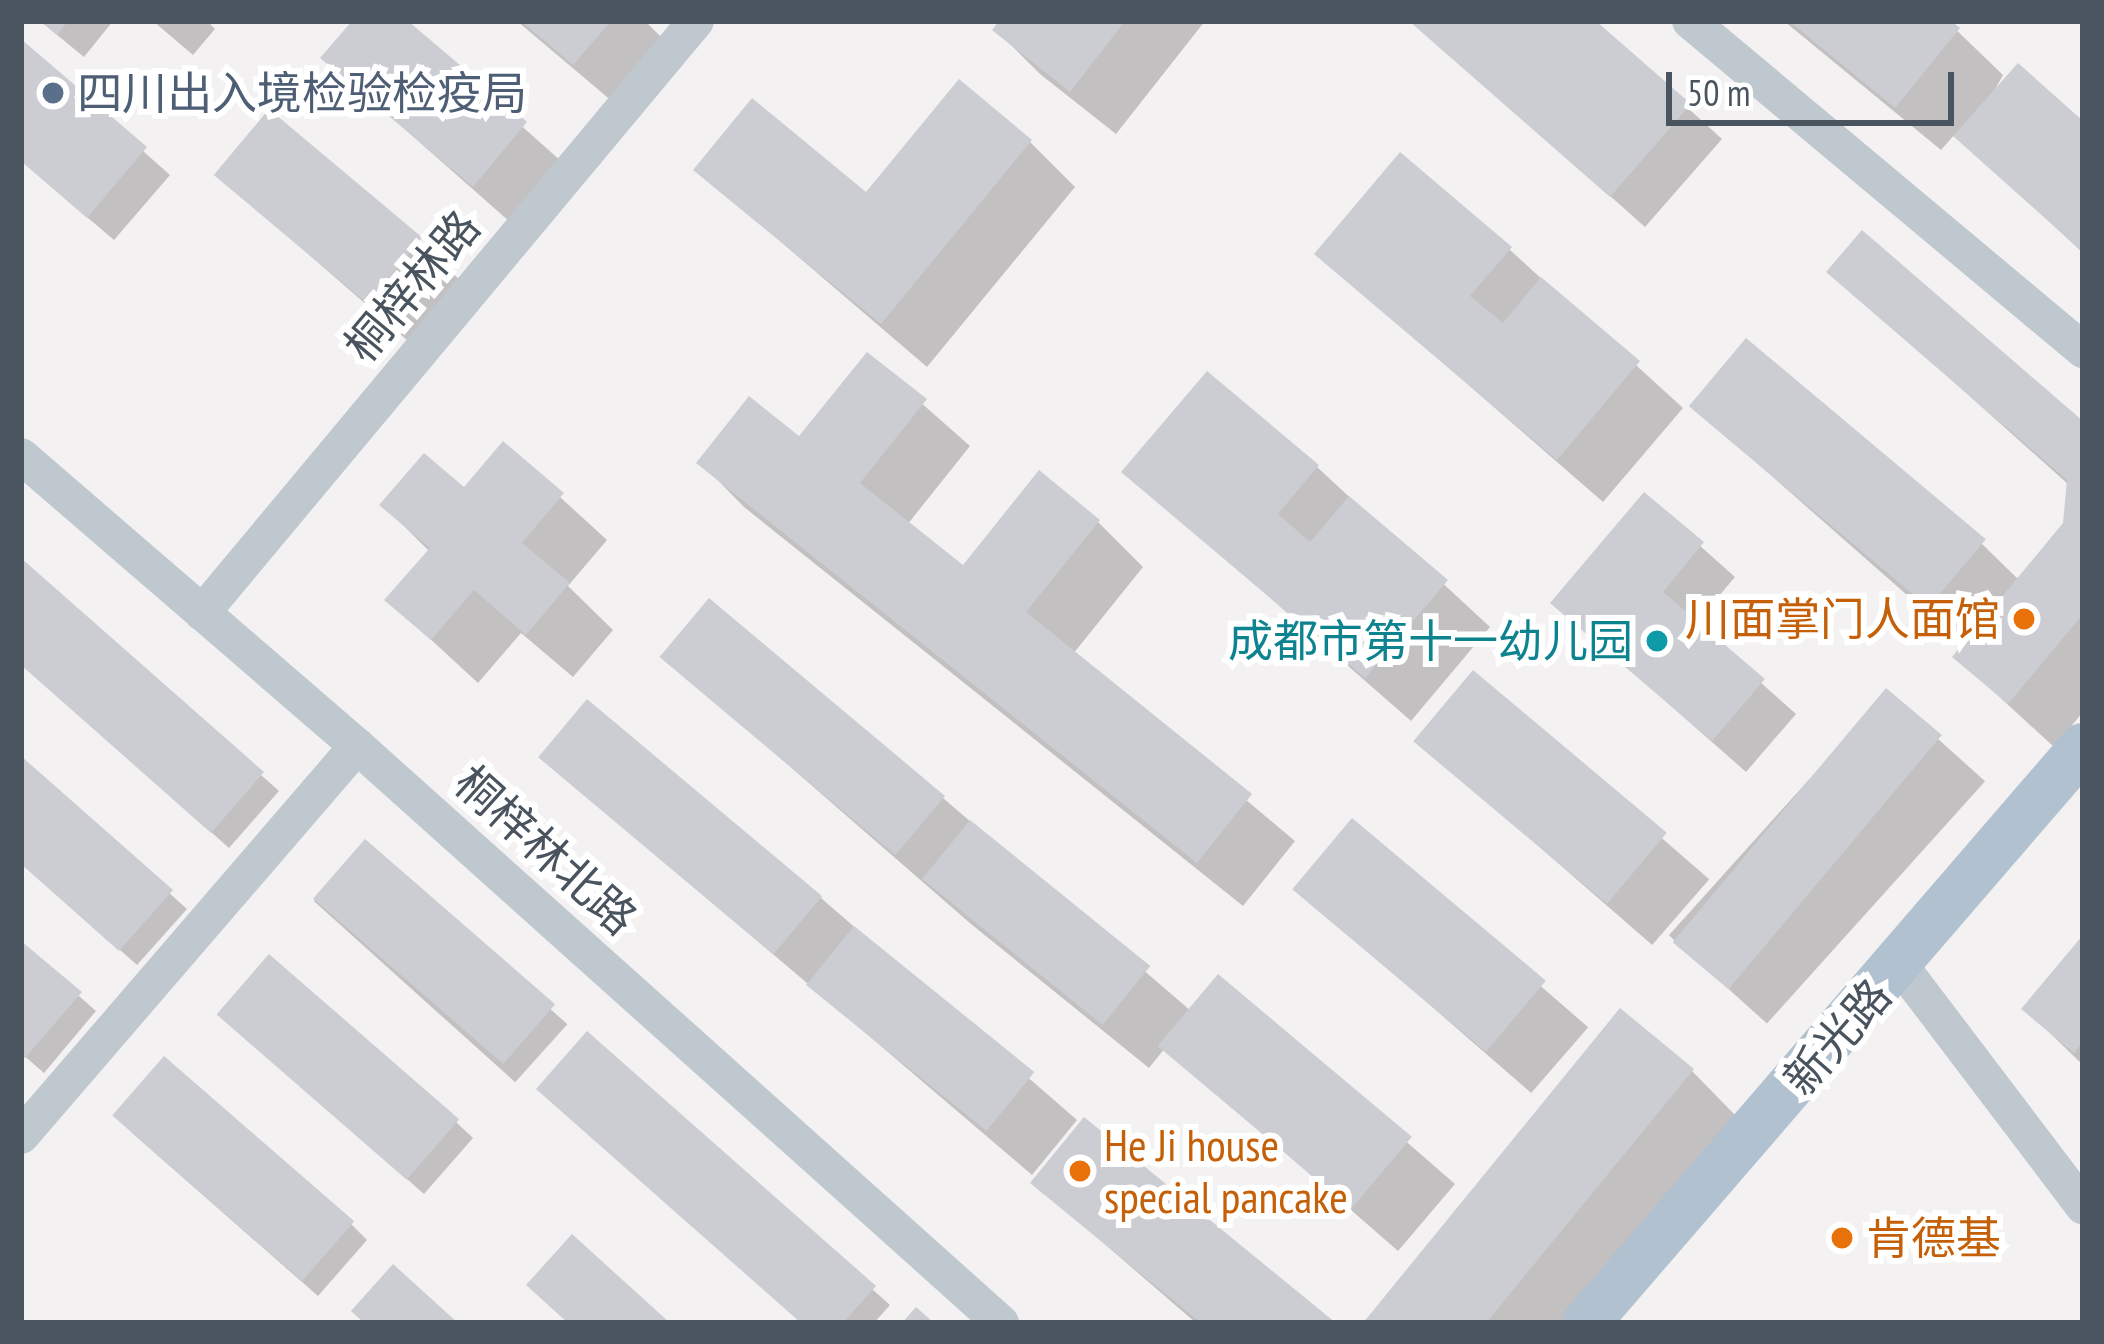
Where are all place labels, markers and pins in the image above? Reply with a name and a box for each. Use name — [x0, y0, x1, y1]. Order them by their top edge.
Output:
place label: 四川出入境检验检疫局 — [77, 66, 527, 120]
marker: 四川出入境检验检疫局 — [40, 80, 66, 106]
place label: 川面掌门人面馆 — [1685, 592, 2000, 646]
marker: 川面掌门人面馆 — [2011, 606, 2037, 632]
place label: 成都市第十一幼儿园 — [1228, 614, 1633, 668]
marker: 成都市第十一幼儿园 — [1644, 628, 1670, 654]
place label: He Ji house special pancake — [1104, 1118, 1348, 1224]
marker: He Ji house special pancake — [1067, 1158, 1093, 1184]
place label: 肯德基 — [1866, 1211, 2001, 1265]
marker: 肯德基 — [1829, 1225, 1855, 1251]

